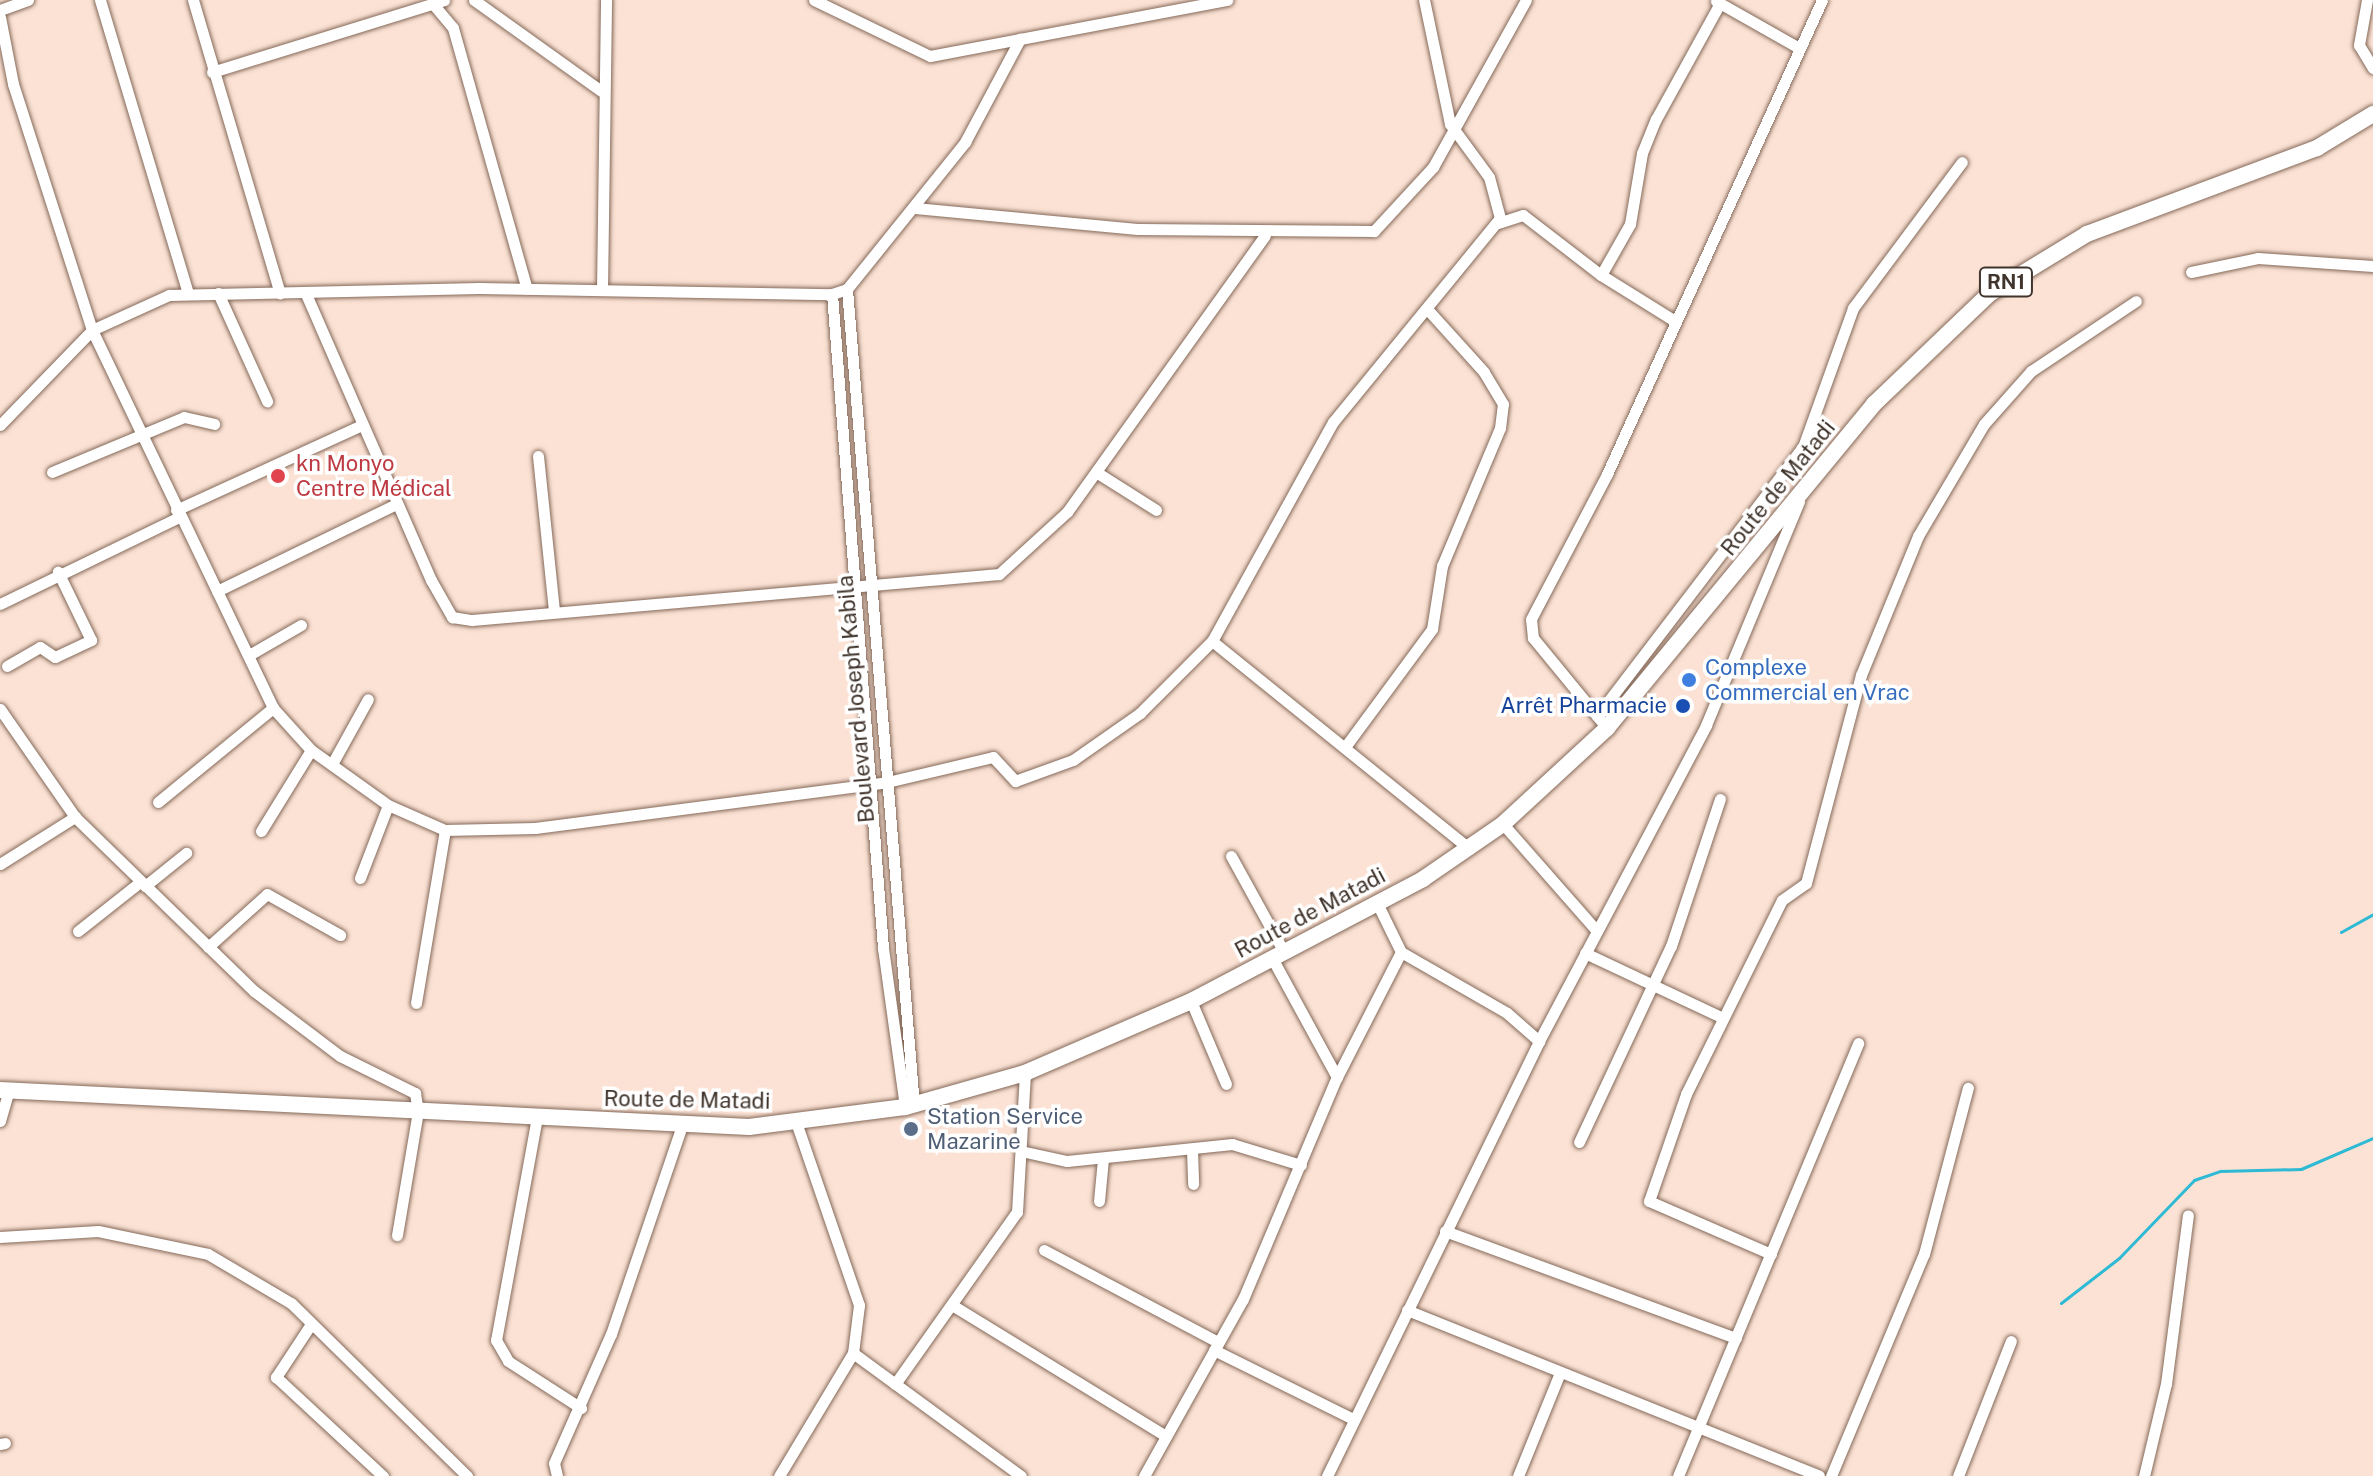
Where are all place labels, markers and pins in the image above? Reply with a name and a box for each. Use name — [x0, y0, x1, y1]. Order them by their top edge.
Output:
place label: kn Monyo Centre Médical — [296, 450, 452, 502]
marker: kn Monyo Centre Médical — [267, 465, 289, 487]
place label: Complexe Commercial en Vrac — [1705, 654, 1910, 706]
marker: Complexe Commercial en Vrac — [1680, 671, 1698, 689]
place label: Arrêt Pharmacie — [1500, 693, 1667, 719]
marker: Arrêt Pharmacie — [1674, 697, 1692, 715]
place label: Station Service Mazarine — [927, 1103, 1083, 1154]
marker: Station Service Mazarine — [902, 1120, 920, 1138]

